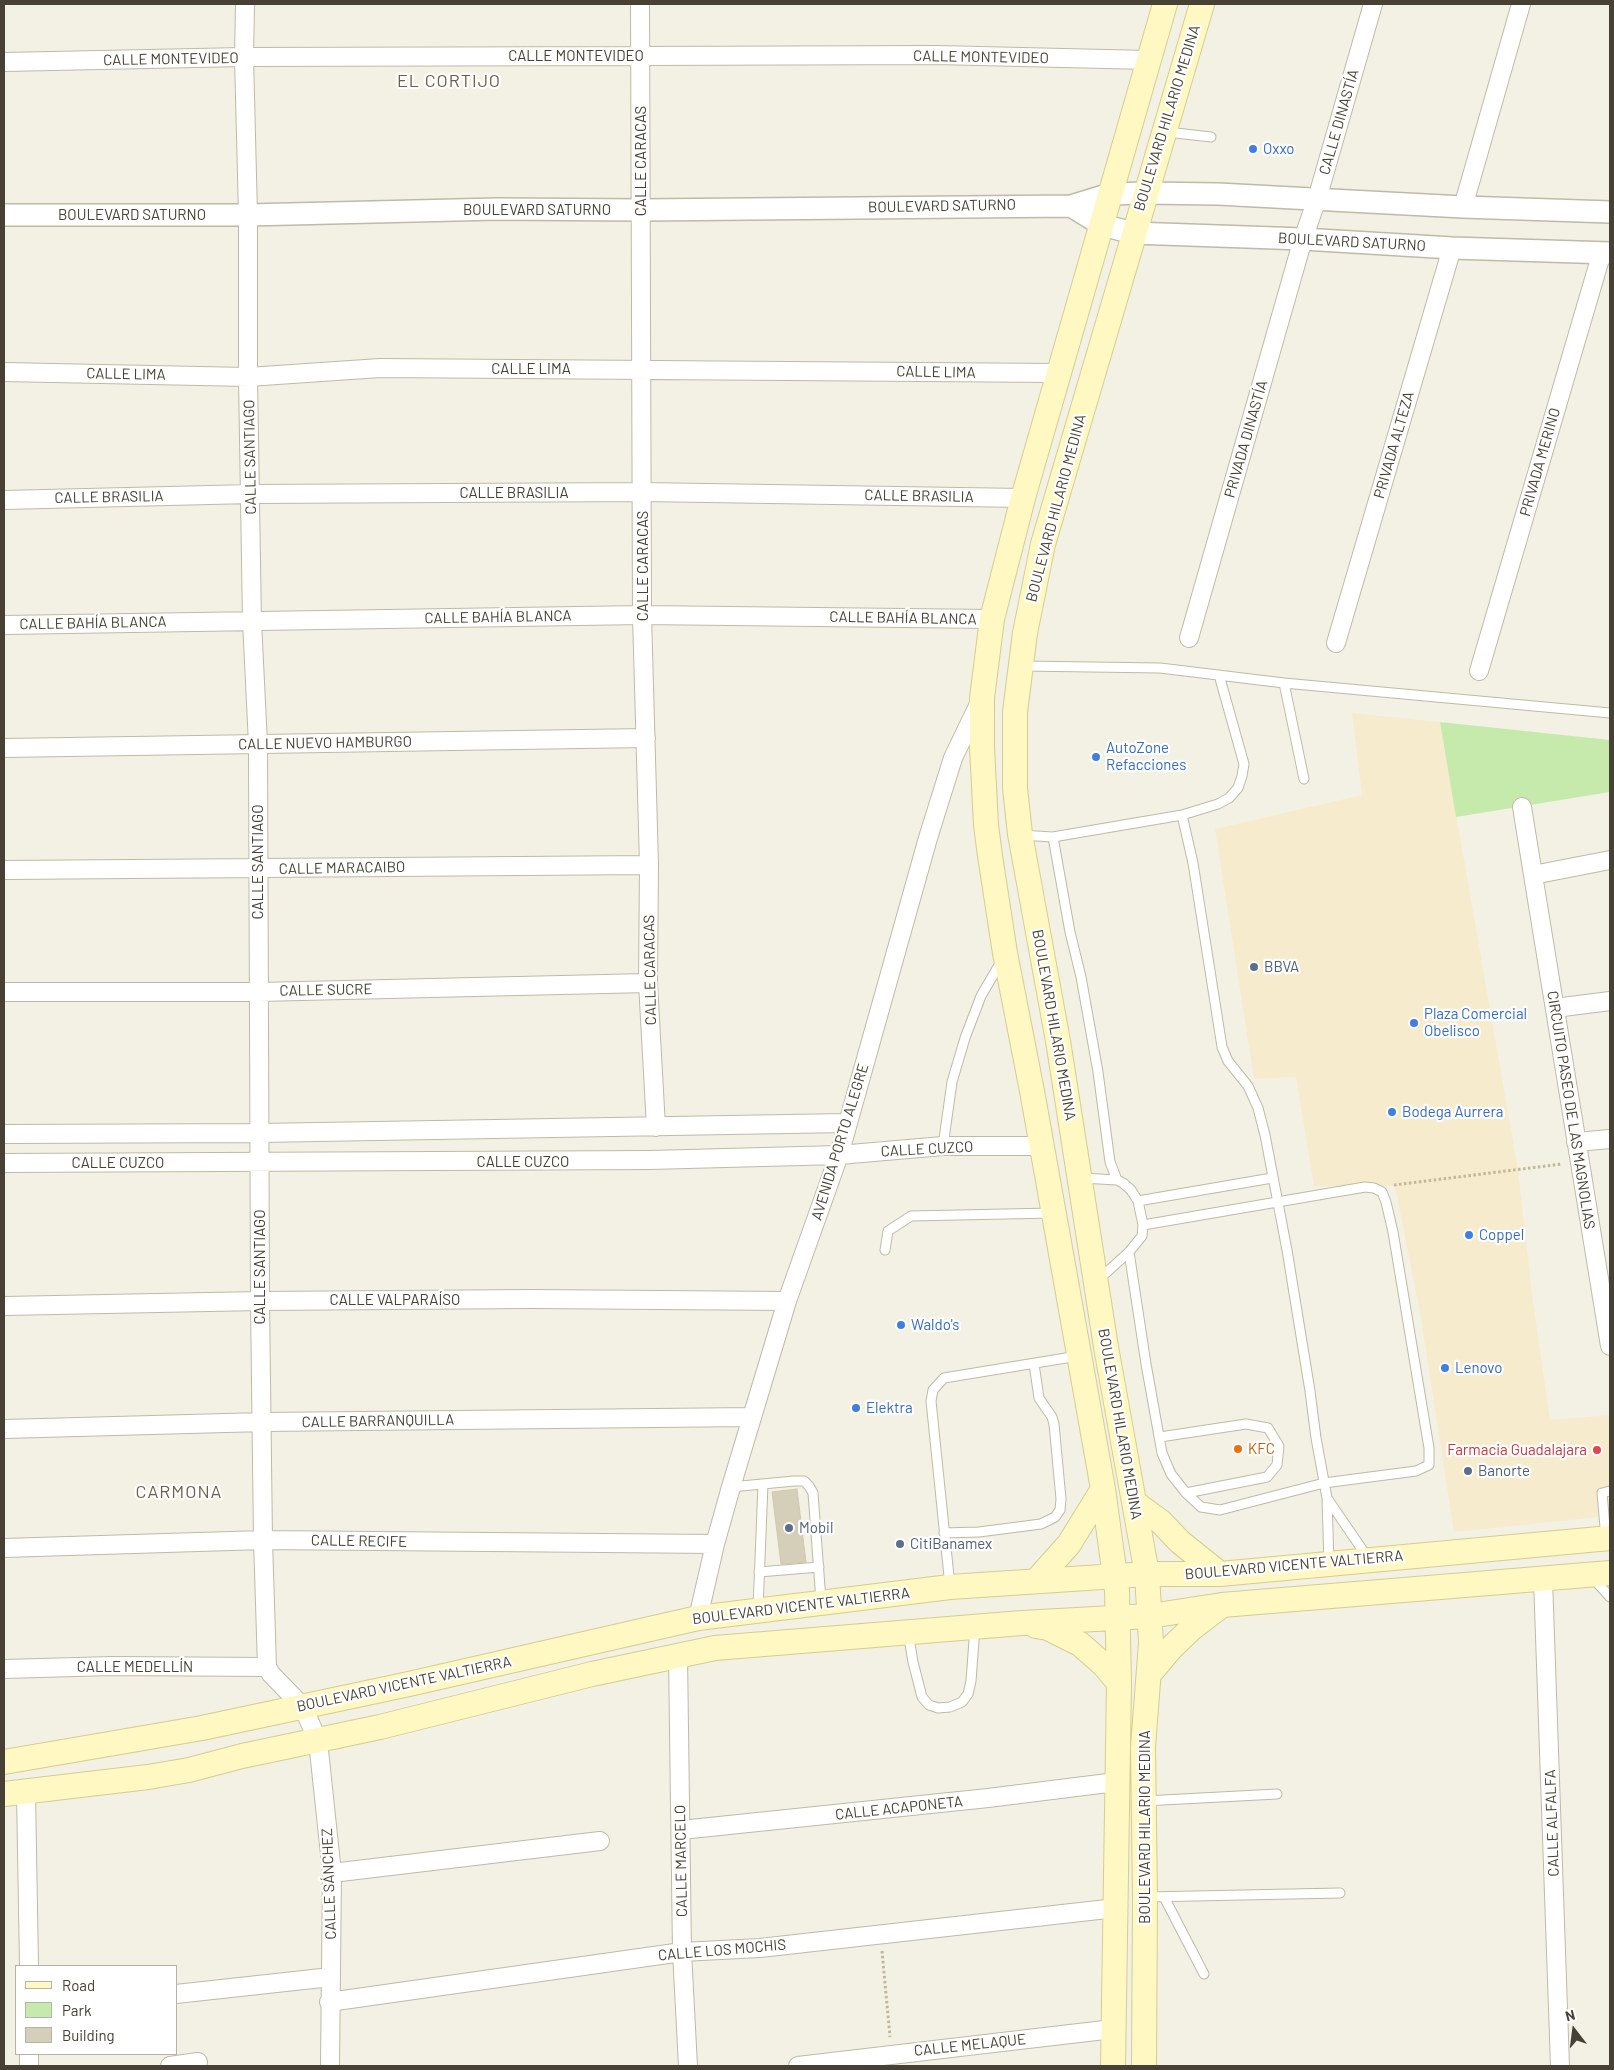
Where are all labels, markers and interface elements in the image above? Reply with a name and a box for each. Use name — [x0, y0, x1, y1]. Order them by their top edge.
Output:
street label: BOULEVARD HILARIO MEDINA — [1130, 23, 1204, 213]
street label: CALLE MONTEVIDEO — [508, 47, 644, 65]
street label: CALLE MONTEVIDEO — [913, 47, 1049, 67]
street label: CALLE MONTEVIDEO — [103, 49, 239, 69]
street label: CALLE DINASTÍA — [1315, 67, 1363, 177]
district label: EL CORTIJO — [396, 70, 502, 92]
street label: CALLE CARACAS — [632, 106, 650, 216]
place label: Oxxo — [1263, 140, 1294, 158]
marker: Oxxo — [1247, 143, 1259, 155]
street label: BOULEVARD SATURNO — [868, 196, 1016, 216]
street label: BOULEVARD SATURNO — [463, 201, 611, 219]
street label: BOULEVARD SATURNO — [58, 206, 206, 224]
street label: BOULEVARD SATURNO — [1278, 229, 1426, 255]
street label: CALLE LIMA — [491, 360, 571, 378]
street label: CALLE LIMA — [896, 362, 976, 382]
street label: CALLE LIMA — [86, 364, 166, 384]
street label: PRIVADA DINASTÍA — [1221, 378, 1271, 500]
street label: PRIVADA ALTEZA — [1370, 389, 1418, 501]
street label: CALLE SANTIAGO — [240, 399, 260, 515]
street label: PRIVADA MERINO — [1516, 406, 1564, 518]
street label: BOULEVARD HILARIO MEDINA — [1022, 412, 1090, 604]
street label: CALLE BRASILIA — [459, 484, 569, 502]
street label: CALLE BRASILIA — [864, 486, 974, 506]
street label: CALLE BRASILIA — [54, 487, 164, 507]
street label: CALLE CARACAS — [634, 511, 652, 621]
street label: CALLE BAHÍA BLANCA — [424, 607, 572, 627]
street label: CALLE BAHÍA BLANCA — [829, 608, 977, 628]
street label: CALLE BAHÍA BLANCA — [19, 613, 167, 633]
street label: CALLE NUEVO HAMBURGO — [238, 732, 412, 754]
place label: AutoZone Refacciones — [1106, 739, 1186, 774]
marker: AutoZone Refacciones — [1090, 751, 1102, 763]
street label: CALLE SANTIAGO — [249, 804, 267, 920]
street label: CALLE MARACAIBO — [279, 858, 405, 878]
street label: CALLE CARACAS — [640, 915, 660, 1025]
street label: BOULEVARD HILARIO MEDINA — [1028, 928, 1080, 1122]
place label: BBVA — [1264, 958, 1299, 976]
marker: BBVA — [1248, 961, 1260, 973]
street label: CALLE SUCRE — [279, 980, 373, 1000]
street label: CIRCUITO PASEO DE LAS MAGNOLIAS — [1543, 989, 1599, 1231]
place label: Plaza Comercial Obelisco — [1424, 1005, 1527, 1040]
marker: Plaza Comercial Obelisco — [1408, 1017, 1420, 1029]
street label: AVENIDA PORTO ALEGRE — [808, 1062, 872, 1222]
place label: Bodega Aurrera — [1402, 1103, 1504, 1121]
marker: Bodega Aurrera — [1386, 1106, 1398, 1118]
street label: CALLE CUZCO — [880, 1138, 974, 1160]
street label: CALLE CUZCO — [477, 1153, 569, 1171]
street label: CALLE CUZCO — [72, 1154, 164, 1172]
street label: CALLE SANTIAGO — [251, 1209, 269, 1325]
place label: Coppel — [1479, 1226, 1524, 1244]
marker: Coppel — [1463, 1229, 1475, 1241]
street label: CALLE VALPARAÍSO — [330, 1291, 460, 1309]
place label: Waldo's — [911, 1316, 960, 1334]
marker: Waldo's — [895, 1319, 907, 1331]
street label: BOULEVARD HILARIO MEDINA — [1094, 1327, 1146, 1521]
place label: Lenovo — [1455, 1359, 1502, 1377]
marker: Lenovo — [1439, 1362, 1451, 1374]
place label: Elektra — [866, 1399, 913, 1417]
marker: Elektra — [850, 1402, 862, 1414]
street label: CALLE BARRANQUILLA — [302, 1411, 454, 1431]
place label: KFC — [1248, 1440, 1275, 1458]
place label: Farmacia Guadalajara — [1447, 1441, 1587, 1459]
marker: KFC — [1232, 1443, 1244, 1455]
marker: Farmacia Guadalajara — [1591, 1444, 1603, 1456]
place label: Banorte — [1478, 1462, 1530, 1480]
marker: Banorte — [1462, 1465, 1474, 1477]
district label: CARMONA — [135, 1481, 223, 1503]
place label: Mobil — [799, 1519, 833, 1537]
marker: Mobil — [783, 1522, 795, 1534]
street label: CALLE RECIFE — [311, 1531, 407, 1551]
place label: CitiBanamex — [910, 1535, 992, 1553]
marker: CitiBanamex — [894, 1538, 906, 1550]
street label: BOULEVARD VICENTE VALTIERRA — [1184, 1546, 1404, 1584]
street label: BOULEVARD VICENTE VALTIERRA — [691, 1584, 911, 1628]
street label: BOULEVARD VICENTE VALTIERRA — [295, 1652, 513, 1716]
street label: CALLE MEDELLÍN — [77, 1658, 193, 1676]
street label: BOULEVARD HILARIO MEDINA — [1136, 1730, 1154, 1924]
street label: CALLE ALFALFA — [1541, 1769, 1563, 1877]
street label: CALLE ACAPONETA — [834, 1792, 964, 1824]
street label: CALLE MARCELO — [671, 1805, 691, 1917]
street label: CALLE SÁNCHEZ — [318, 1828, 340, 1940]
street label: CALLE LOS MOCHIS — [657, 1935, 787, 1965]
legend — [15, 1965, 178, 2055]
text: Road — [62, 1976, 95, 1994]
text: Park — [62, 2001, 91, 2019]
north arrow — [1549, 2005, 1599, 2055]
text: N — [1563, 2006, 1577, 2024]
text: Building — [62, 2026, 115, 2044]
street label: CALLE MELAQUE — [913, 2030, 1027, 2060]

